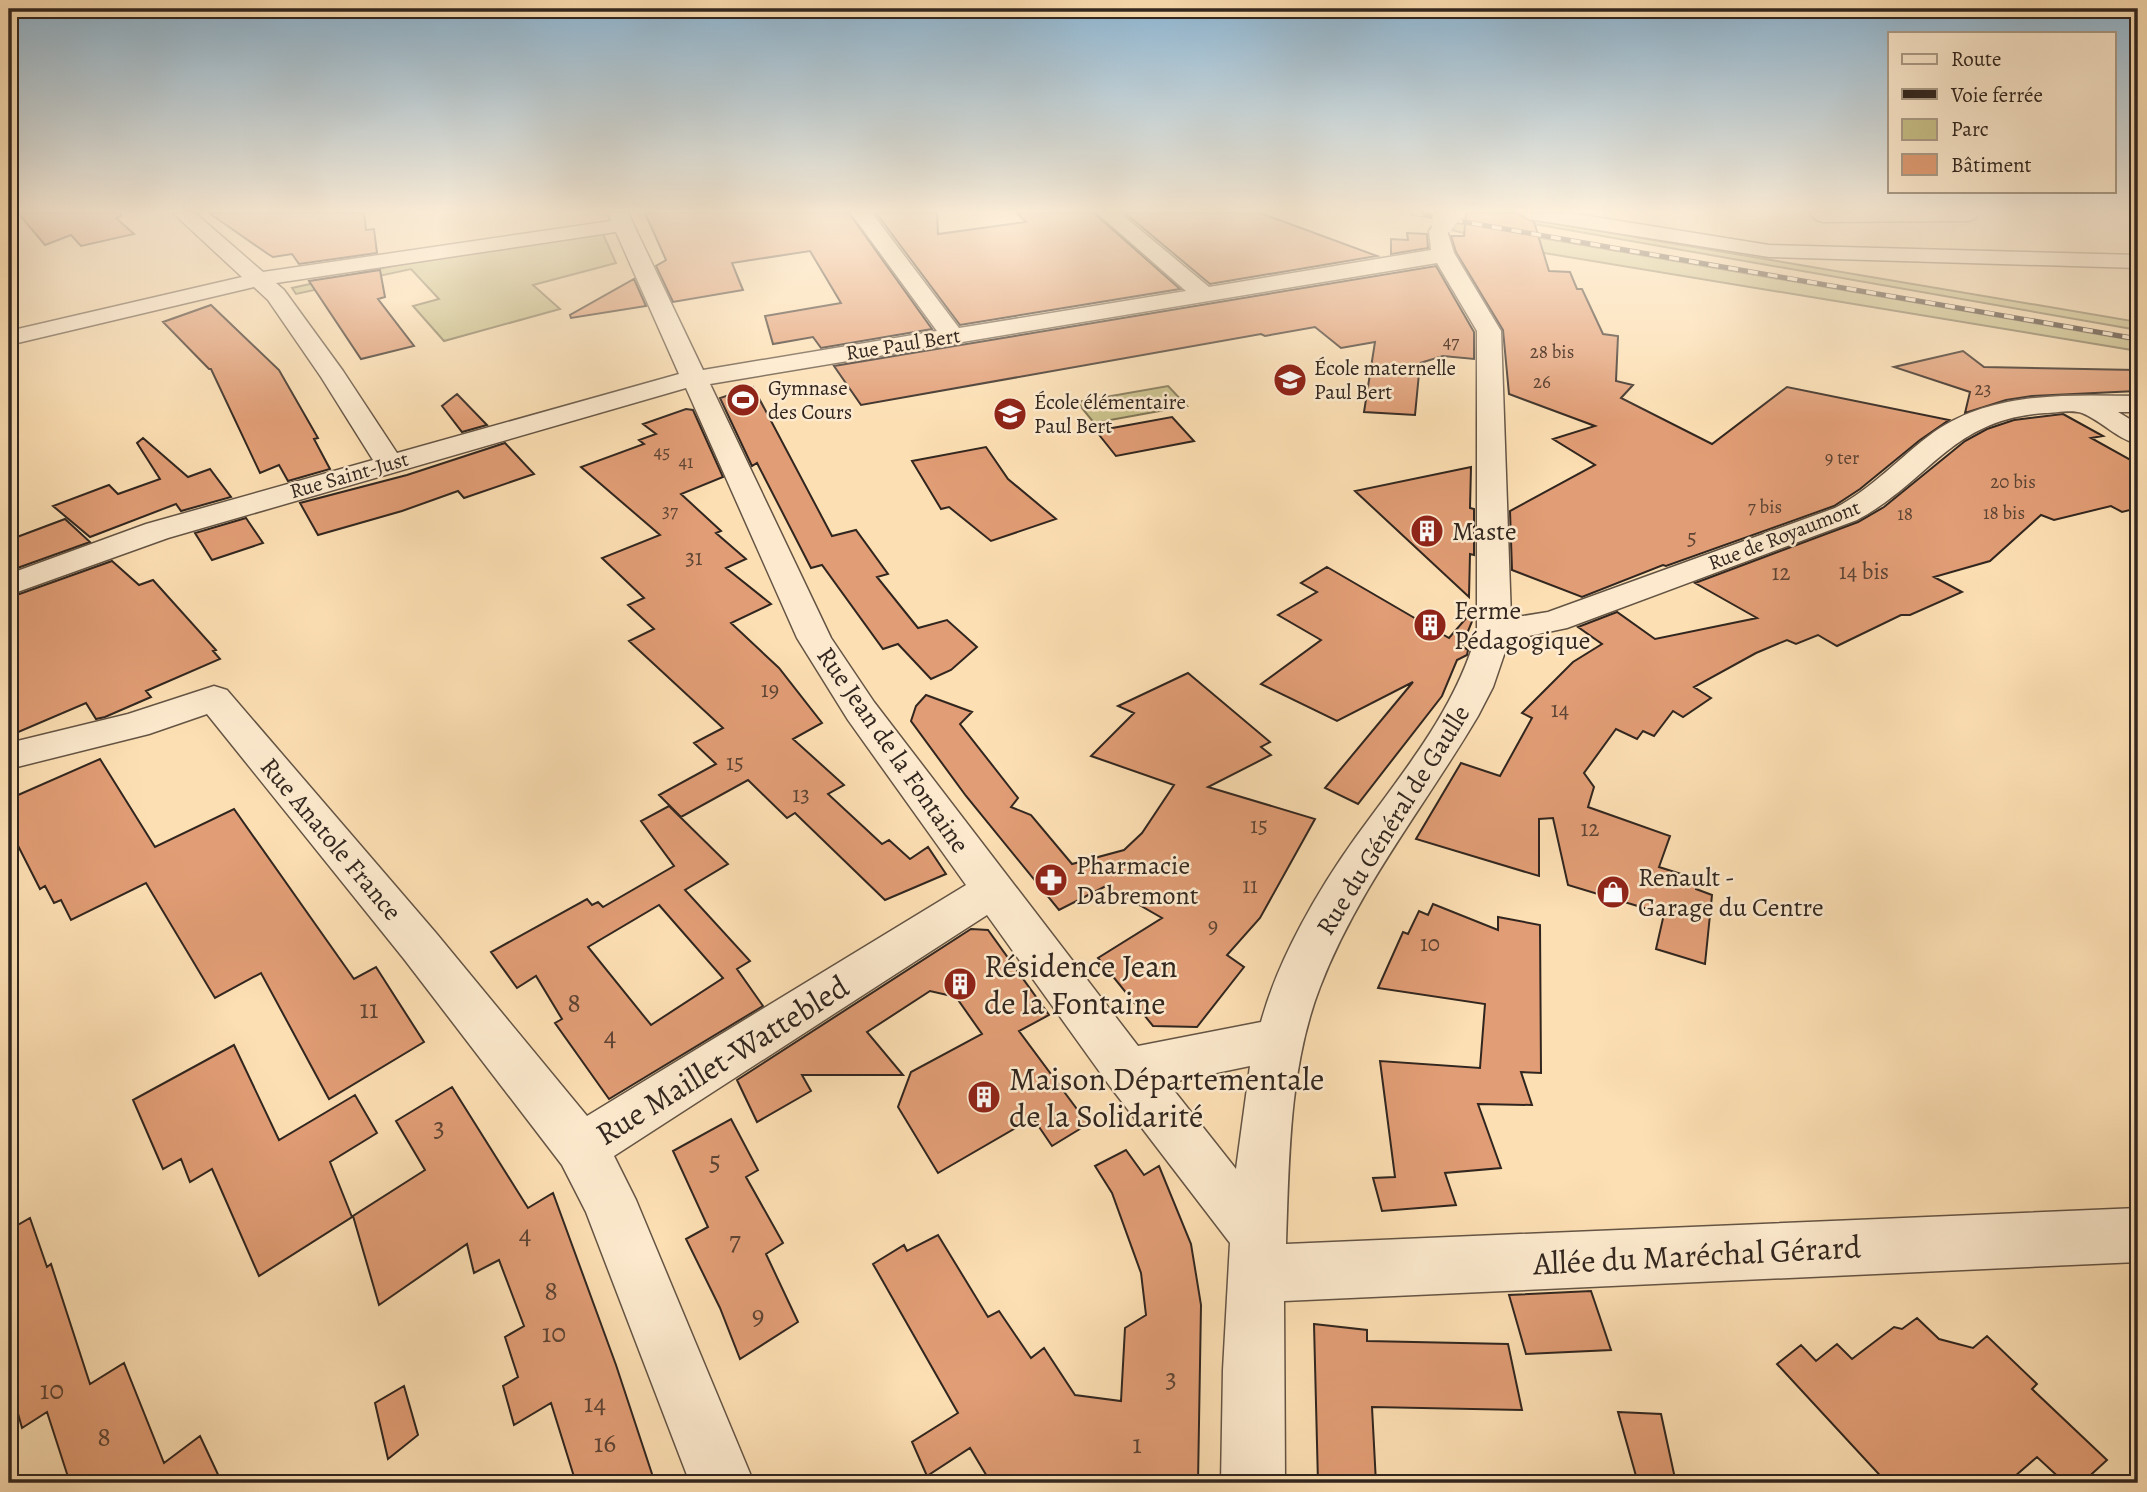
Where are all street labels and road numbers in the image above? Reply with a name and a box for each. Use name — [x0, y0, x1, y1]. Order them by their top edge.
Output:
street label: Rue Paul Bert — [844, 321, 962, 367]
street label: Rue Saint-Just — [286, 445, 412, 505]
street label: Rue de Royaumont — [1704, 493, 1864, 577]
street label: Rue Jean de la Fontaine — [809, 640, 977, 860]
street label: Rue du Général de Gaulle — [1308, 698, 1478, 942]
street label: Rue Anatole France — [252, 750, 410, 928]
street label: Rue Maillet-Wattebled — [587, 964, 858, 1156]
street label: Allée du Maréchal Gérard — [1531, 1224, 1863, 1286]

